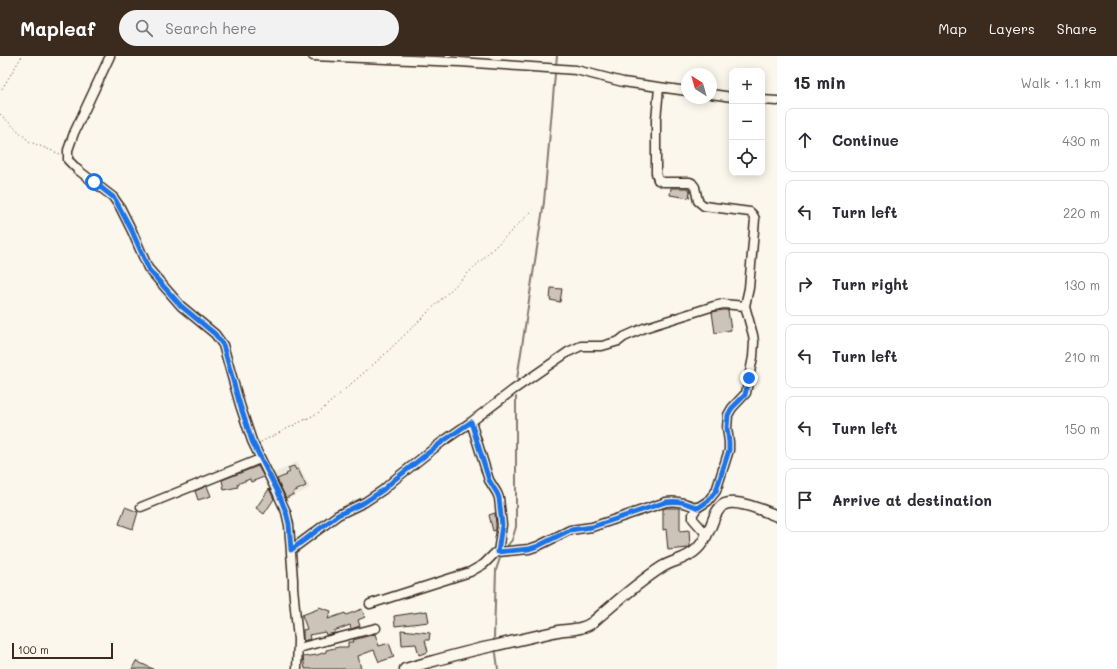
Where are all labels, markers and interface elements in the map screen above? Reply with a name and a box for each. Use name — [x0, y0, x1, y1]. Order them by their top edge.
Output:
search box — [119, 10, 399, 46]
text: Mapleaf — [20, 16, 95, 41]
icon: search — [133, 17, 155, 39]
text: Search here — [165, 18, 257, 38]
text: Map — [938, 19, 967, 38]
text: Layers — [989, 19, 1035, 38]
text: Share — [1057, 19, 1097, 38]
north arrow — [681, 68, 717, 104]
map controls — [729, 68, 765, 176]
button: + — [729, 68, 765, 104]
text: 15 min — [793, 71, 846, 93]
text: Walk · 1.1 km — [1020, 74, 1101, 91]
button: − — [729, 104, 765, 140]
icon: ahead — [794, 129, 816, 151]
text: Continue — [832, 130, 899, 150]
text: 430 m — [1062, 132, 1100, 149]
button: locate — [729, 140, 765, 176]
route start — [85, 173, 103, 191]
icon: left — [794, 201, 816, 223]
text: Turn left — [832, 202, 897, 222]
text: 220 m — [1063, 204, 1100, 221]
icon: right — [794, 273, 816, 295]
text: Turn right — [832, 274, 909, 294]
text: 130 m — [1064, 276, 1100, 293]
icon: left — [794, 345, 816, 367]
text: Turn left — [832, 346, 897, 366]
text: 210 m — [1064, 348, 1100, 365]
route end — [740, 369, 758, 387]
icon: left — [794, 417, 816, 439]
text: Turn left — [832, 418, 897, 438]
text: 150 m — [1064, 420, 1100, 437]
icon: arrive — [794, 489, 816, 511]
text: Arrive at destination — [832, 490, 992, 510]
scale bar — [12, 641, 113, 660]
text: 100 m — [18, 642, 49, 657]

